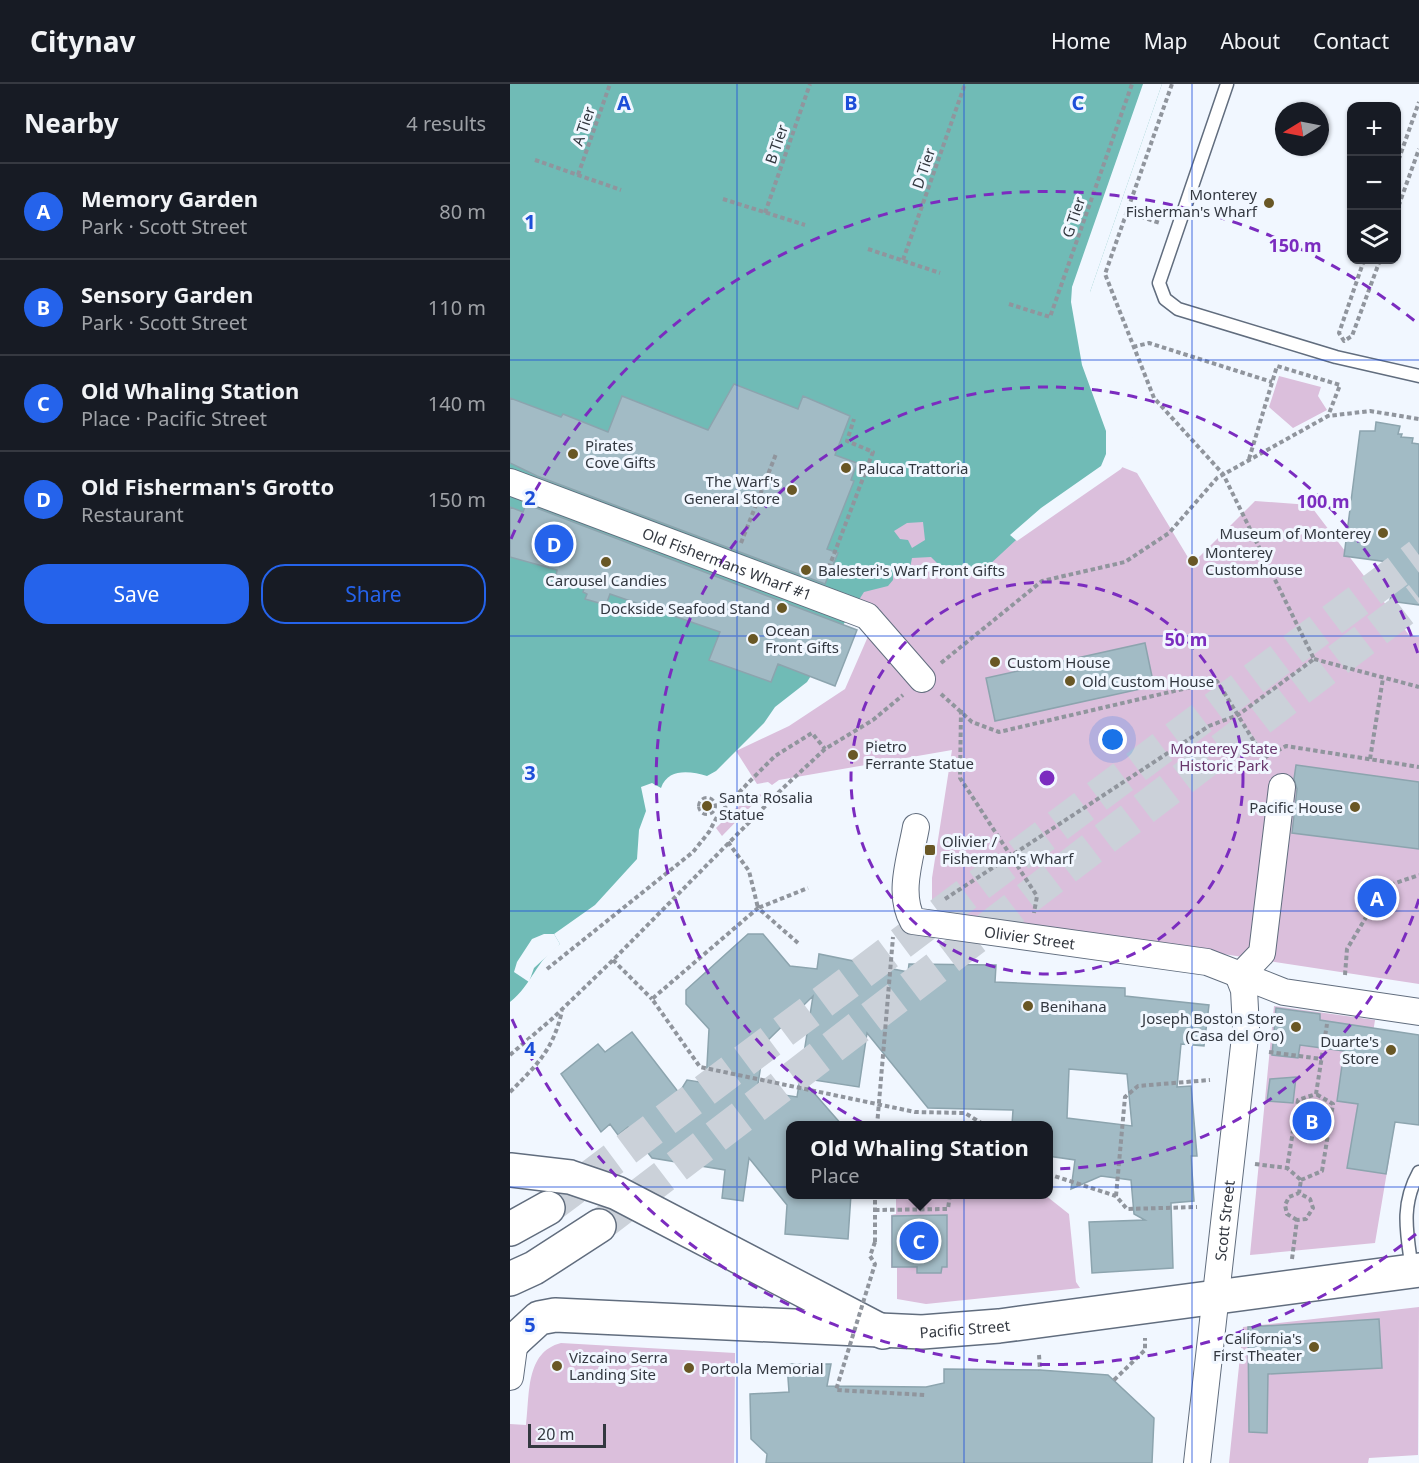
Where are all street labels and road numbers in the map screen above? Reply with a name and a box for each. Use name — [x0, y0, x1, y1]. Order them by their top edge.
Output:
street label: A Tier — [567, 104, 599, 148]
street label: B Tier — [760, 122, 792, 166]
street label: D Tier — [907, 145, 939, 191]
street label: G Tier — [1057, 194, 1089, 240]
street label: Old Fishermans Wharf #1 — [640, 523, 815, 604]
street label: Olivier Street — [983, 921, 1077, 954]
street label: Scott Street — [1210, 1178, 1239, 1262]
street label: Pacific Street — [919, 1315, 1012, 1342]

